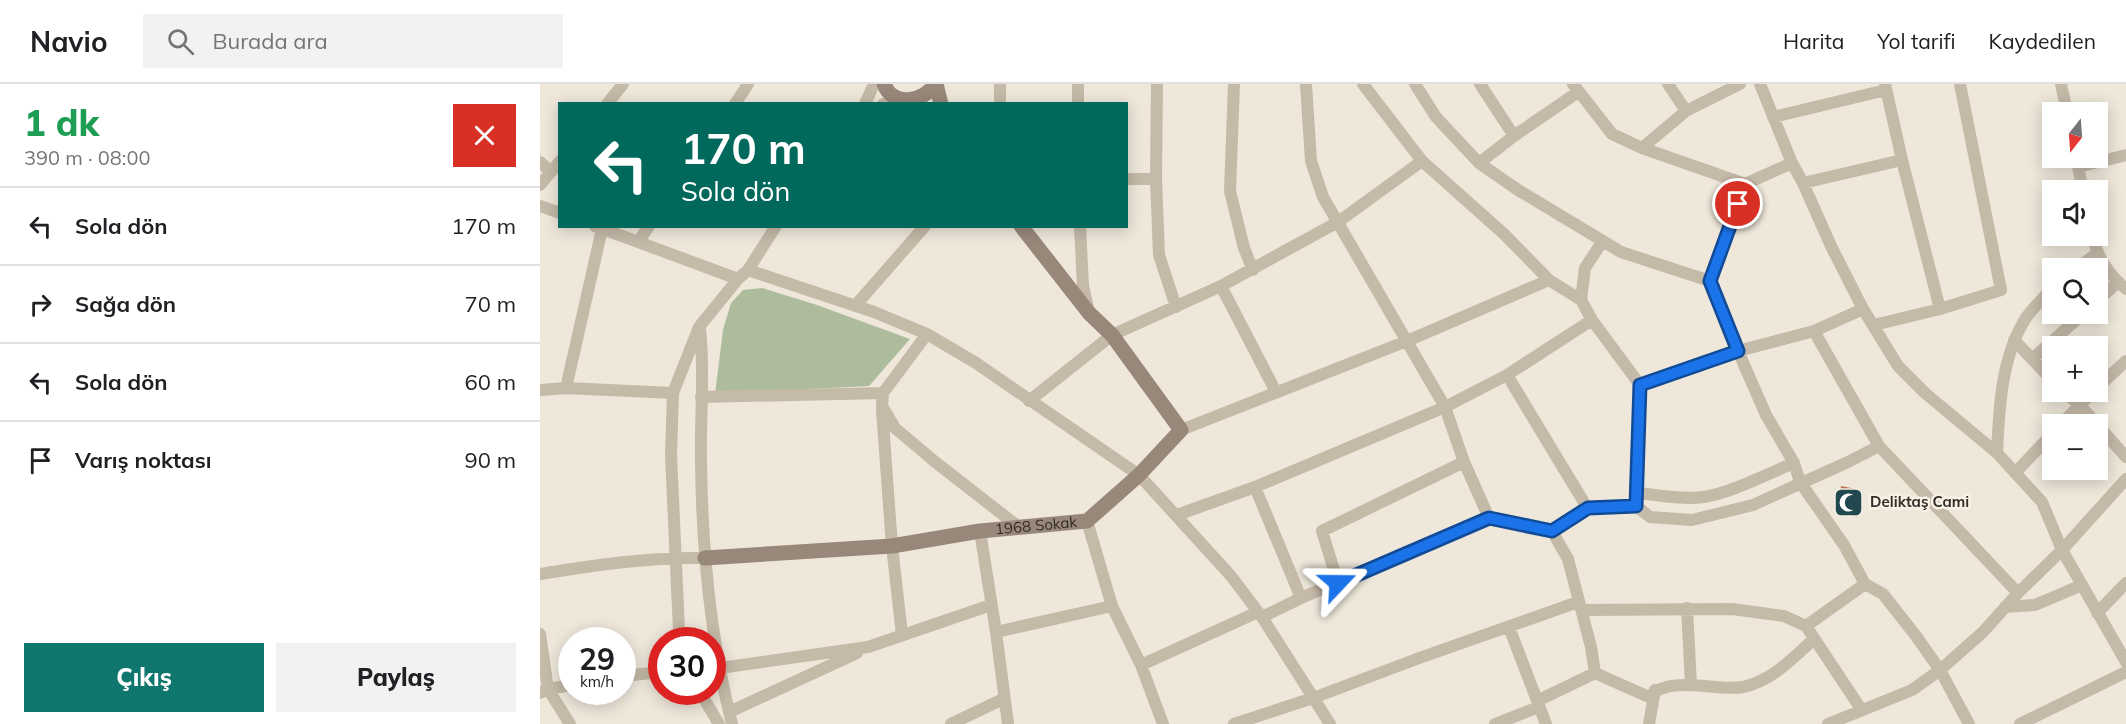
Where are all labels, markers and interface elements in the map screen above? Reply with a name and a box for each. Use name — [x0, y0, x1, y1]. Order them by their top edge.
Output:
search box — [143, 14, 563, 68]
text: Navio — [30, 24, 107, 59]
icon: search — [164, 25, 197, 58]
text: Burada ara — [212, 27, 328, 55]
text: Harita — [1783, 28, 1844, 54]
text: Yol tarifi — [1877, 28, 1956, 54]
text: Kaydedilen — [1989, 28, 2096, 54]
text: 1 dk — [24, 100, 99, 145]
north arrow — [2042, 102, 2108, 168]
map controls — [2042, 102, 2108, 480]
button: close — [453, 104, 516, 167]
text: 170 m — [681, 122, 806, 175]
icon: left — [582, 126, 660, 204]
text: 390 m · 08:00 — [24, 145, 150, 170]
text: Sola dön — [681, 174, 790, 208]
pin — [1712, 178, 1763, 229]
button: sound — [2042, 180, 2108, 246]
icon: arrive — [1721, 187, 1754, 220]
icon: left — [24, 210, 57, 243]
text: Sola dön — [75, 212, 168, 240]
text: 170 m — [451, 212, 516, 240]
button: search — [2042, 258, 2108, 324]
icon: right — [24, 288, 57, 321]
text: Sağa dön — [75, 290, 176, 318]
text: 70 m — [465, 290, 516, 318]
button: + — [2042, 336, 2108, 402]
icon: left — [24, 366, 57, 399]
text: Sola dön — [75, 368, 168, 396]
text: 60 m — [465, 368, 516, 396]
button: − — [2042, 414, 2108, 480]
icon: arrive — [24, 444, 57, 477]
text: Varış noktası — [75, 446, 211, 474]
text: 90 m — [465, 446, 516, 474]
mosque icon: Deliktaş Cami — [1833, 486, 1865, 518]
place label: Deliktaş Cami — [1870, 492, 1969, 511]
street label: 1968 Sokak — [994, 512, 1078, 539]
position arrow — [1306, 551, 1370, 615]
speed limit sign: 30 — [648, 627, 726, 705]
text: 29 — [579, 640, 615, 678]
button: Çıkış — [24, 643, 264, 712]
button: Paylaş — [276, 643, 516, 712]
text: km/h — [580, 672, 614, 691]

